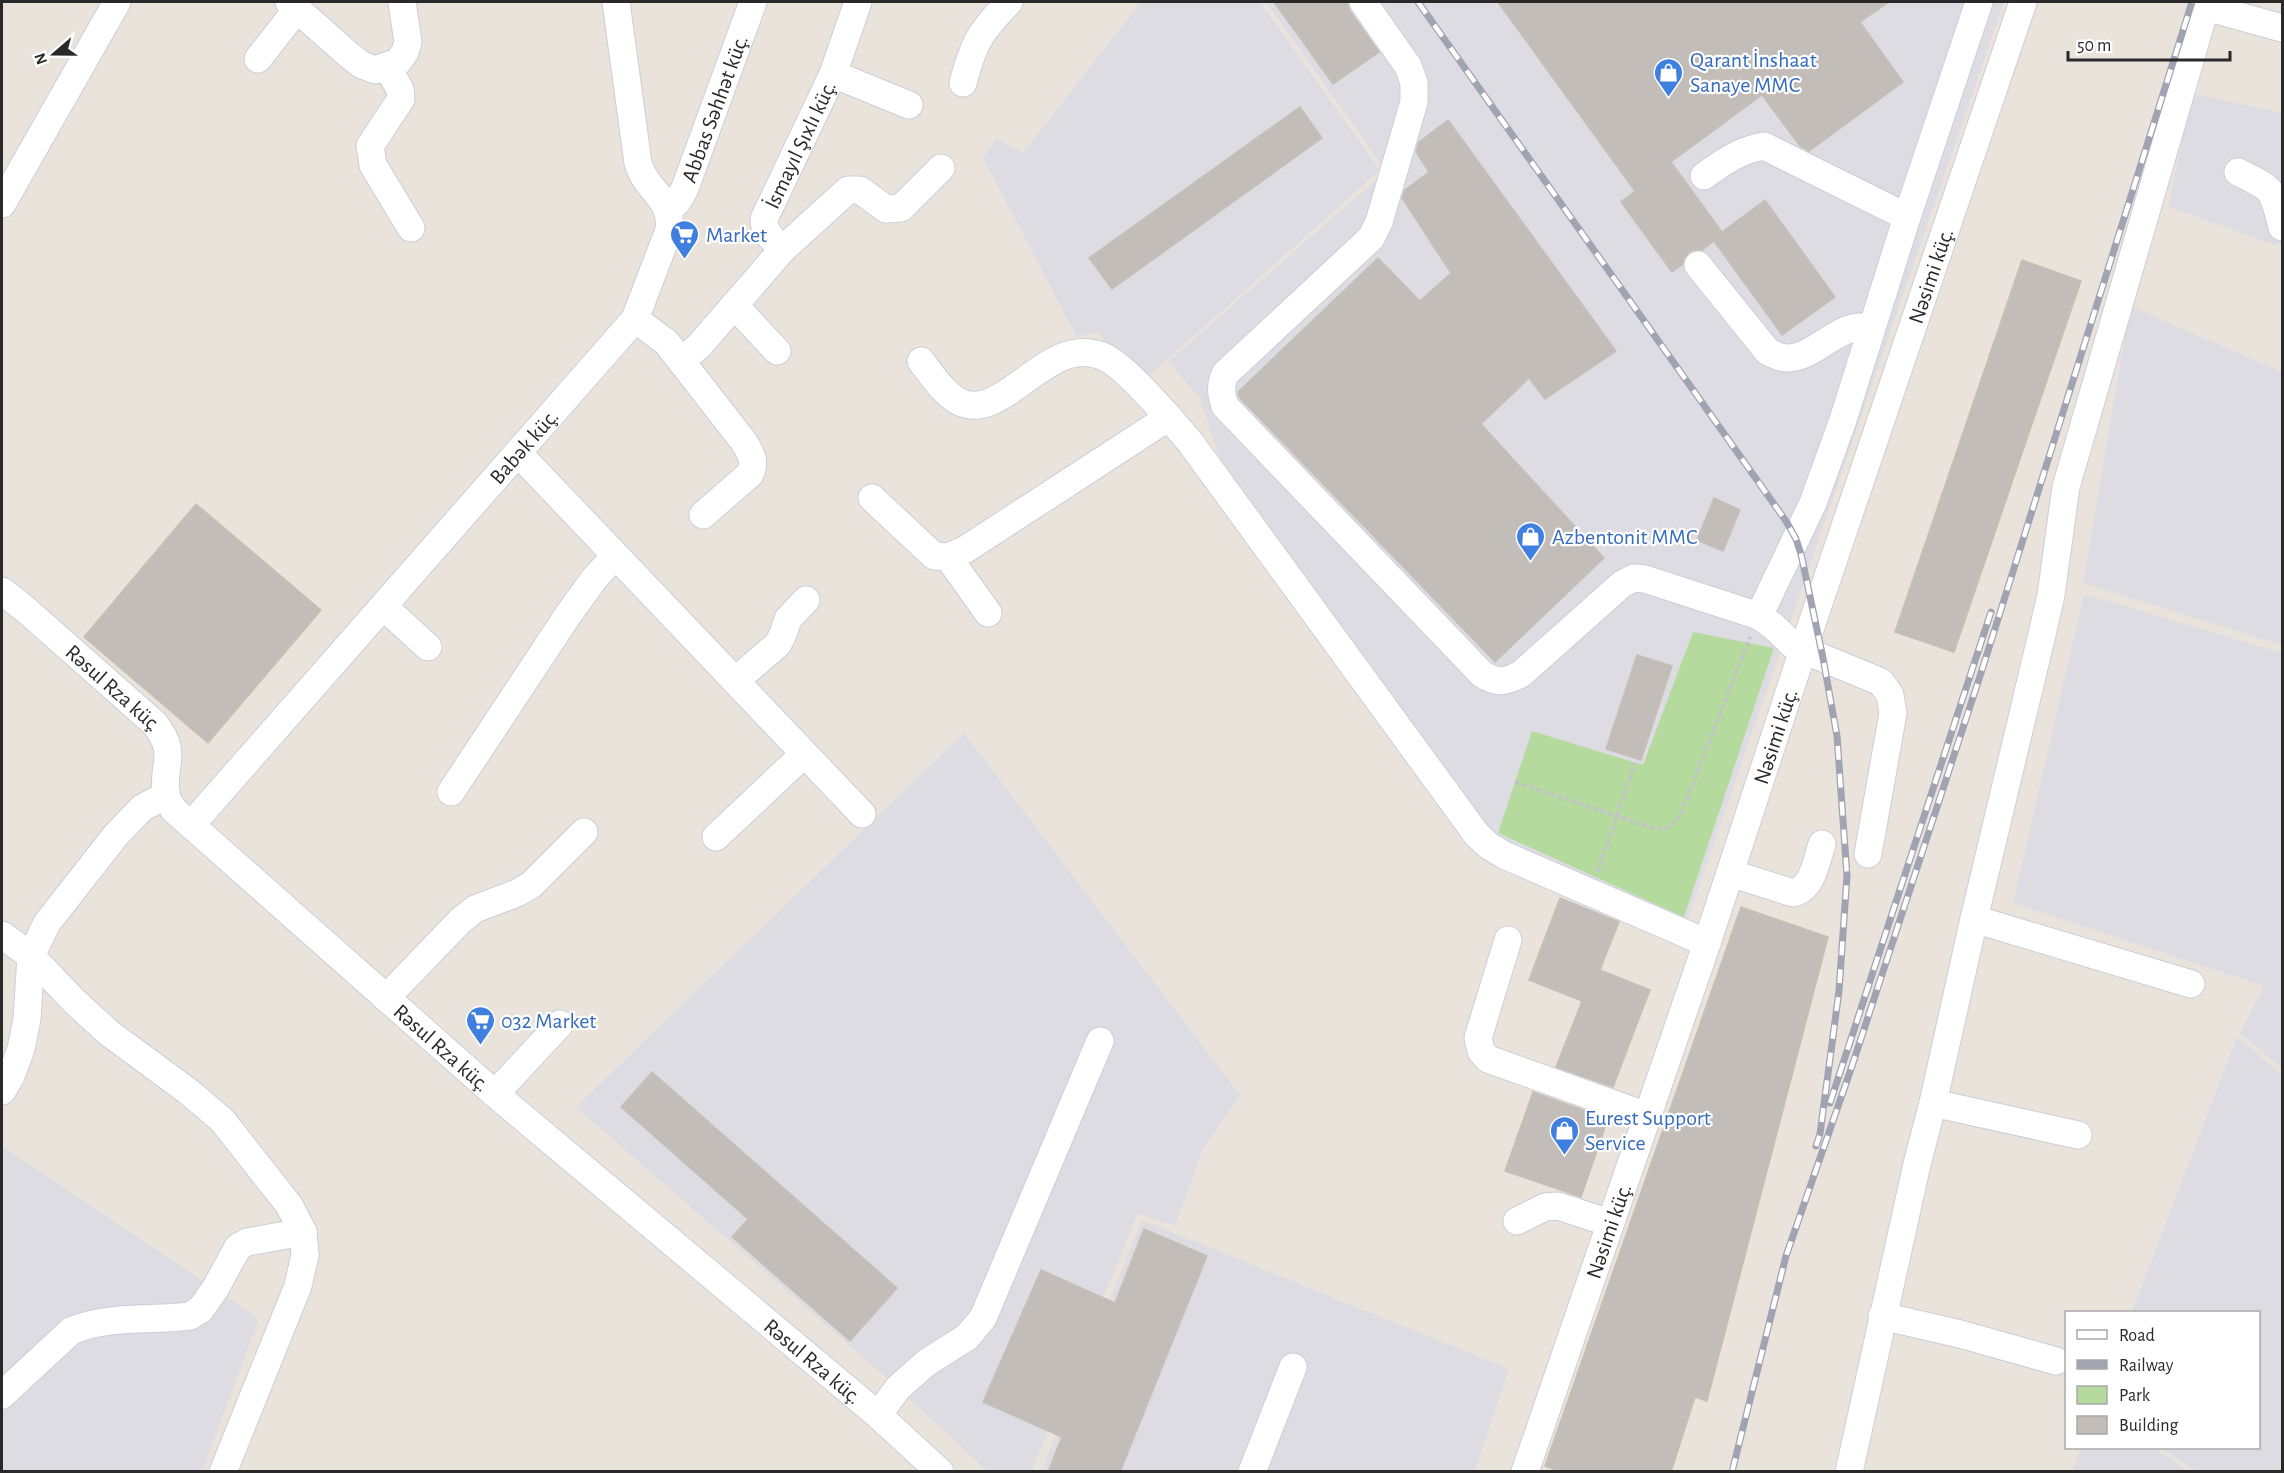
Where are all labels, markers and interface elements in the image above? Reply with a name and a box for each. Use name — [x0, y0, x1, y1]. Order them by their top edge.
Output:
north arrow — [24, 24, 84, 84]
scale bar — [2068, 24, 2230, 62]
street label: Abbas Səhhət küç. — [678, 32, 752, 186]
text: 50 m — [2077, 37, 2111, 55]
place label: Qarant İnshaat Sanaye MMC — [1690, 49, 1817, 96]
text: N — [31, 51, 50, 67]
shop icon: Qarant İnshaat Sanaye MMC — [1653, 56, 1685, 98]
street label: İsmayıl Şıxlı küç. — [761, 77, 840, 212]
supermarket icon: Market — [669, 218, 701, 260]
place label: Market — [706, 224, 767, 246]
street label: Nəsimi küç. — [1905, 226, 1957, 326]
street label: Babək küç. — [486, 405, 563, 488]
shop icon: Azbentonit MMC — [1515, 520, 1547, 562]
place label: Azbentonit MMC — [1552, 526, 1697, 548]
street label: Rəsul Rza küç. — [61, 641, 166, 735]
street label: Nəsimi küç. — [1750, 686, 1802, 787]
street label: Rəsul Rza küç. — [389, 1000, 493, 1096]
supermarket icon: 032 Market — [464, 1004, 496, 1046]
place label: 032 Market — [501, 1010, 596, 1032]
place label: Eurest Support Service — [1585, 1107, 1711, 1154]
shop icon: Eurest Support Service — [1548, 1114, 1580, 1156]
street label: Nəsimi küç. — [1582, 1181, 1635, 1282]
legend — [2065, 1311, 2260, 1449]
street label: Rəsul Rza küç. — [760, 1315, 866, 1408]
text: Road — [2119, 1327, 2155, 1345]
text: Railway — [2119, 1357, 2174, 1375]
text: Park — [2119, 1387, 2151, 1405]
text: Building — [2119, 1417, 2179, 1435]

